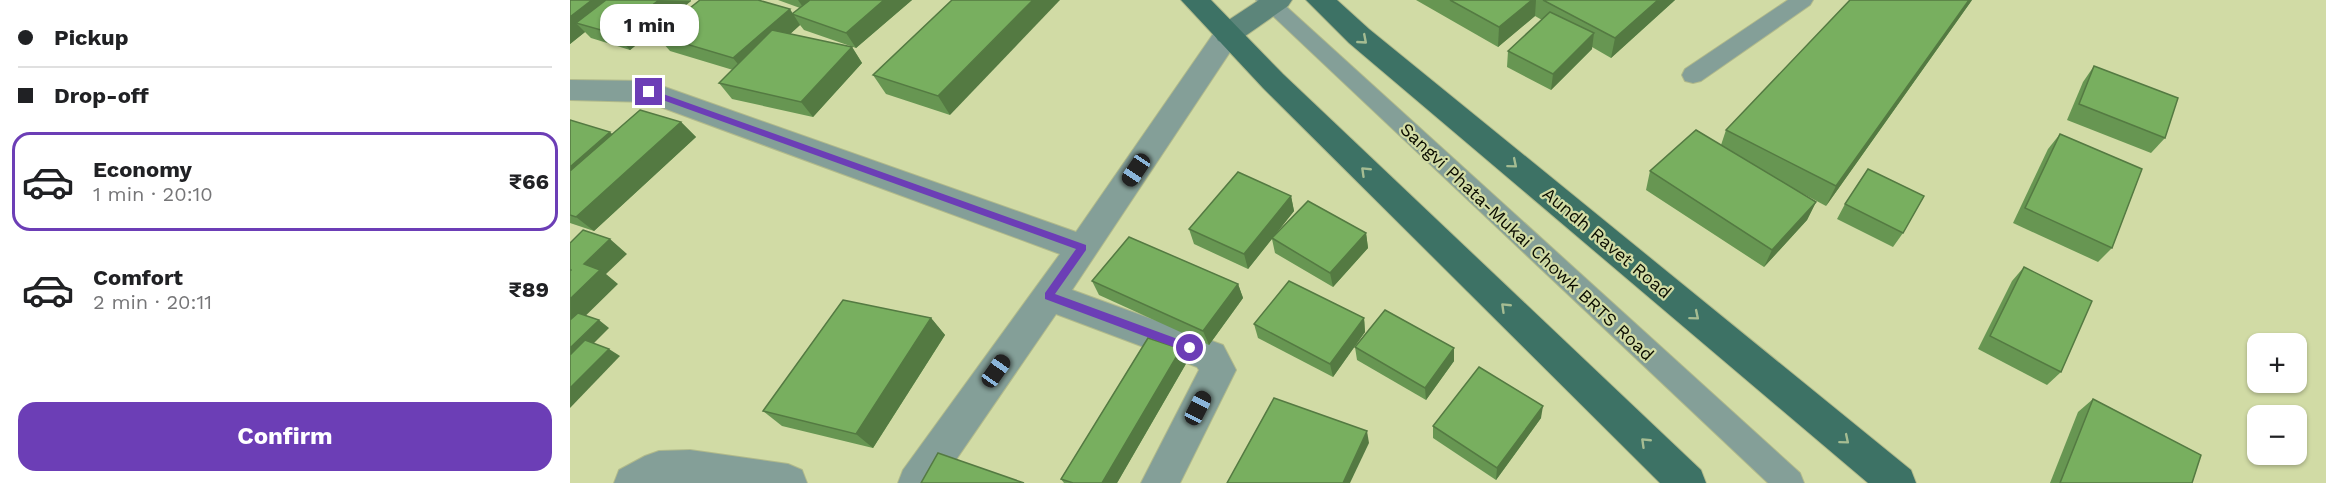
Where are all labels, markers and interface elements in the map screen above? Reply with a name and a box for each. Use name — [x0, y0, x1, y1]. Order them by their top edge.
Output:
callout: 1 min — [599, 5, 698, 47]
text: 1 min — [624, 13, 675, 37]
text: Pickup — [54, 25, 129, 50]
one-way arrow — [1356, 32, 1367, 43]
route end — [635, 78, 662, 105]
text: Drop-off — [54, 83, 149, 108]
street label: Sangvi Phata-Mukai Chowk BRTS Road — [1396, 118, 1658, 365]
car — [1118, 150, 1154, 190]
icon: car — [21, 155, 75, 209]
text: Economy — [93, 157, 192, 182]
one-way arrow — [1506, 157, 1517, 168]
one-way arrow — [1361, 167, 1371, 178]
text: ₹66 — [509, 169, 549, 194]
text: 1 min · 20:10 — [93, 182, 213, 206]
street label: Aundh Ravet Road — [1539, 183, 1676, 303]
icon: car — [21, 263, 75, 317]
text: Comfort — [93, 265, 183, 290]
text: ₹89 — [508, 277, 549, 302]
text: 2 min · 20:11 — [93, 290, 212, 314]
one-way arrow — [1501, 303, 1512, 314]
one-way arrow — [1688, 308, 1699, 319]
map controls — [2247, 333, 2307, 465]
button: + — [2247, 333, 2307, 393]
route start — [1176, 334, 1203, 361]
car — [978, 351, 1014, 391]
car — [1182, 388, 1214, 428]
button: Confirm — [18, 402, 552, 471]
button: − — [2247, 405, 2307, 465]
one-way arrow — [1838, 433, 1849, 444]
one-way arrow — [1641, 439, 1652, 450]

